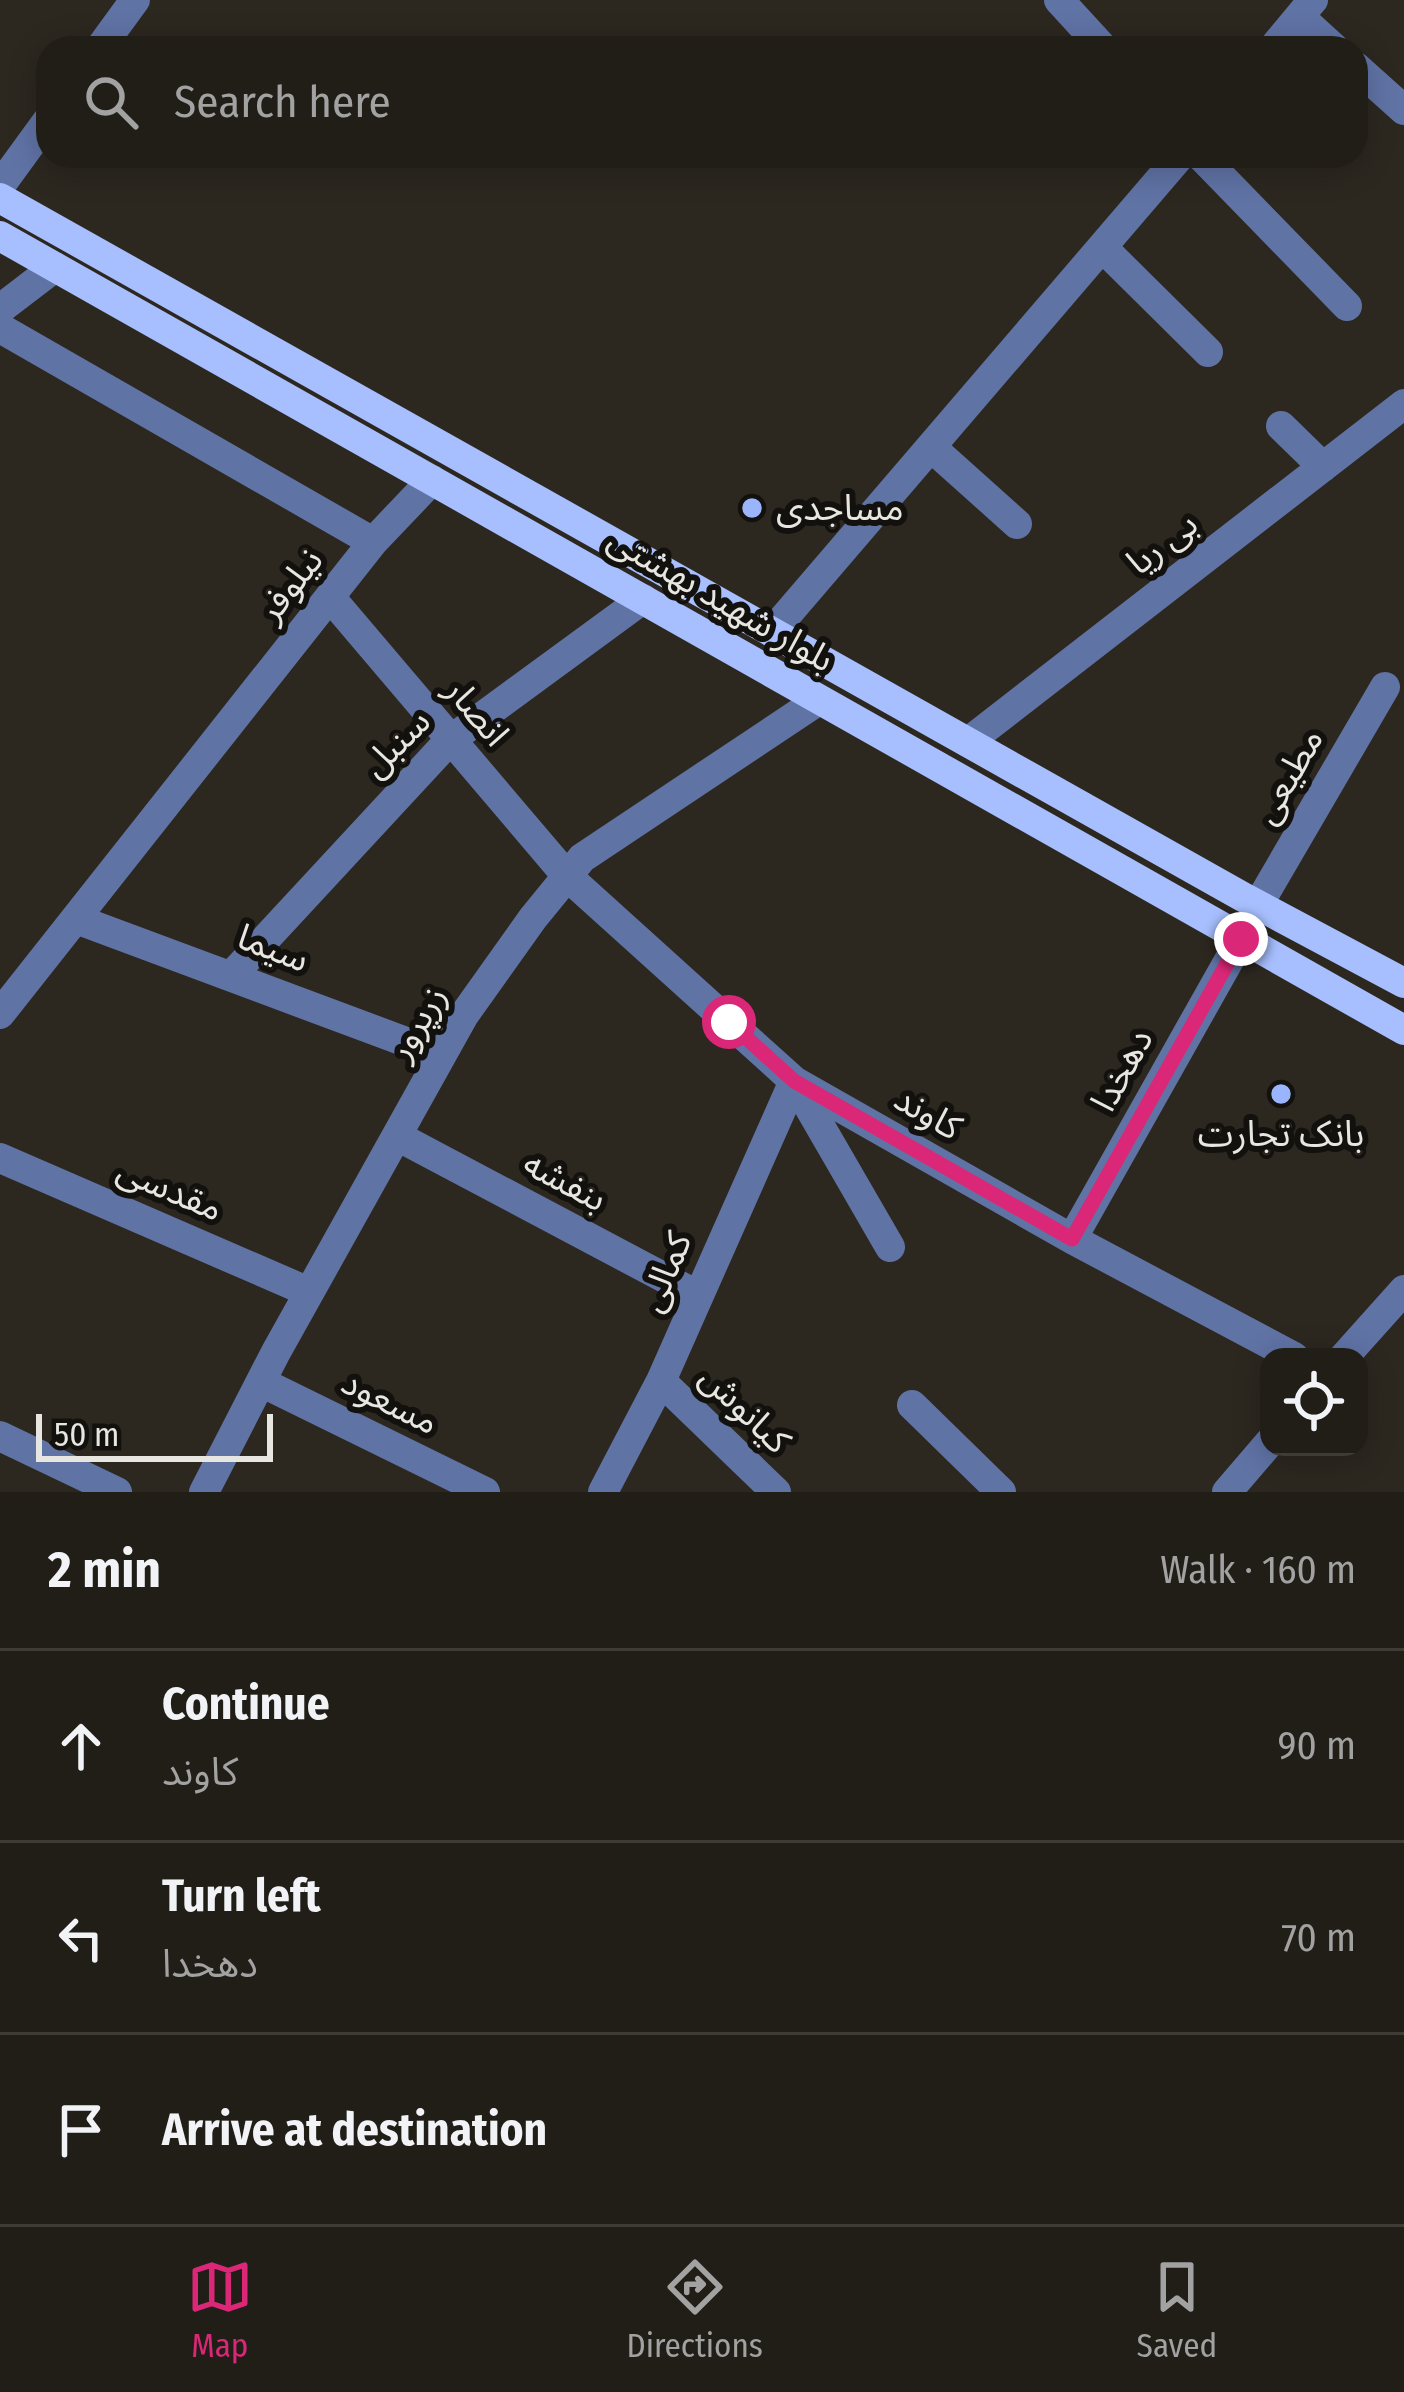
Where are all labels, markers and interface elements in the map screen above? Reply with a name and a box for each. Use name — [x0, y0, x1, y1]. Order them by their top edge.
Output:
search box — [36, 36, 1368, 168]
icon: search — [78, 69, 144, 135]
text: Search here — [174, 75, 391, 129]
place label: مساجدی — [776, 486, 904, 530]
marker: مساجدی — [739, 495, 765, 521]
street label: بی ریا — [1118, 502, 1206, 584]
street label: بلوار شهید بهشتی — [600, 517, 842, 681]
street label: نیلوفر — [247, 539, 332, 631]
street label: انصار — [435, 668, 518, 755]
street label: سنبل — [352, 699, 440, 787]
street label: مطیعی — [1243, 720, 1333, 832]
route end — [1214, 912, 1268, 966]
street label: سیما — [231, 914, 315, 982]
street label: زرپرور — [377, 978, 457, 1070]
route start — [702, 995, 756, 1049]
street label: دهخدا — [1081, 1021, 1163, 1119]
street label: کاوند — [887, 1076, 970, 1150]
marker: بانک تجارت — [1268, 1081, 1294, 1107]
place label: بانک تجارت — [1198, 1112, 1364, 1156]
street label: بنفشه — [516, 1141, 614, 1221]
street label: مقدسی — [111, 1147, 229, 1231]
street label: کمالی — [629, 1225, 702, 1318]
map controls — [1260, 1348, 1368, 1456]
button: locate — [1260, 1348, 1368, 1456]
street label: کیانوش — [691, 1355, 800, 1463]
street label: مسعود — [334, 1360, 446, 1444]
scale bar — [36, 1408, 273, 1461]
text: 50 m — [54, 1415, 119, 1455]
text: 2 min — [48, 1539, 161, 1601]
text: Walk · 160 m — [1160, 1547, 1356, 1593]
text: Continue — [162, 1677, 330, 1731]
icon: ahead — [48, 1713, 114, 1779]
text: 90 m — [1278, 1723, 1356, 1769]
text: کاوند — [162, 1749, 238, 1795]
text: Turn left — [162, 1869, 321, 1923]
icon: left — [48, 1905, 114, 1971]
text: 70 m — [1281, 1915, 1356, 1961]
text: دهخدا — [162, 1941, 258, 1987]
icon: arrive — [48, 2097, 114, 2163]
text: Arrive at destination — [162, 2103, 547, 2157]
tab: Map — [187, 2254, 253, 2366]
tab: Directions — [626, 2254, 763, 2366]
tab: Saved — [1137, 2254, 1217, 2366]

